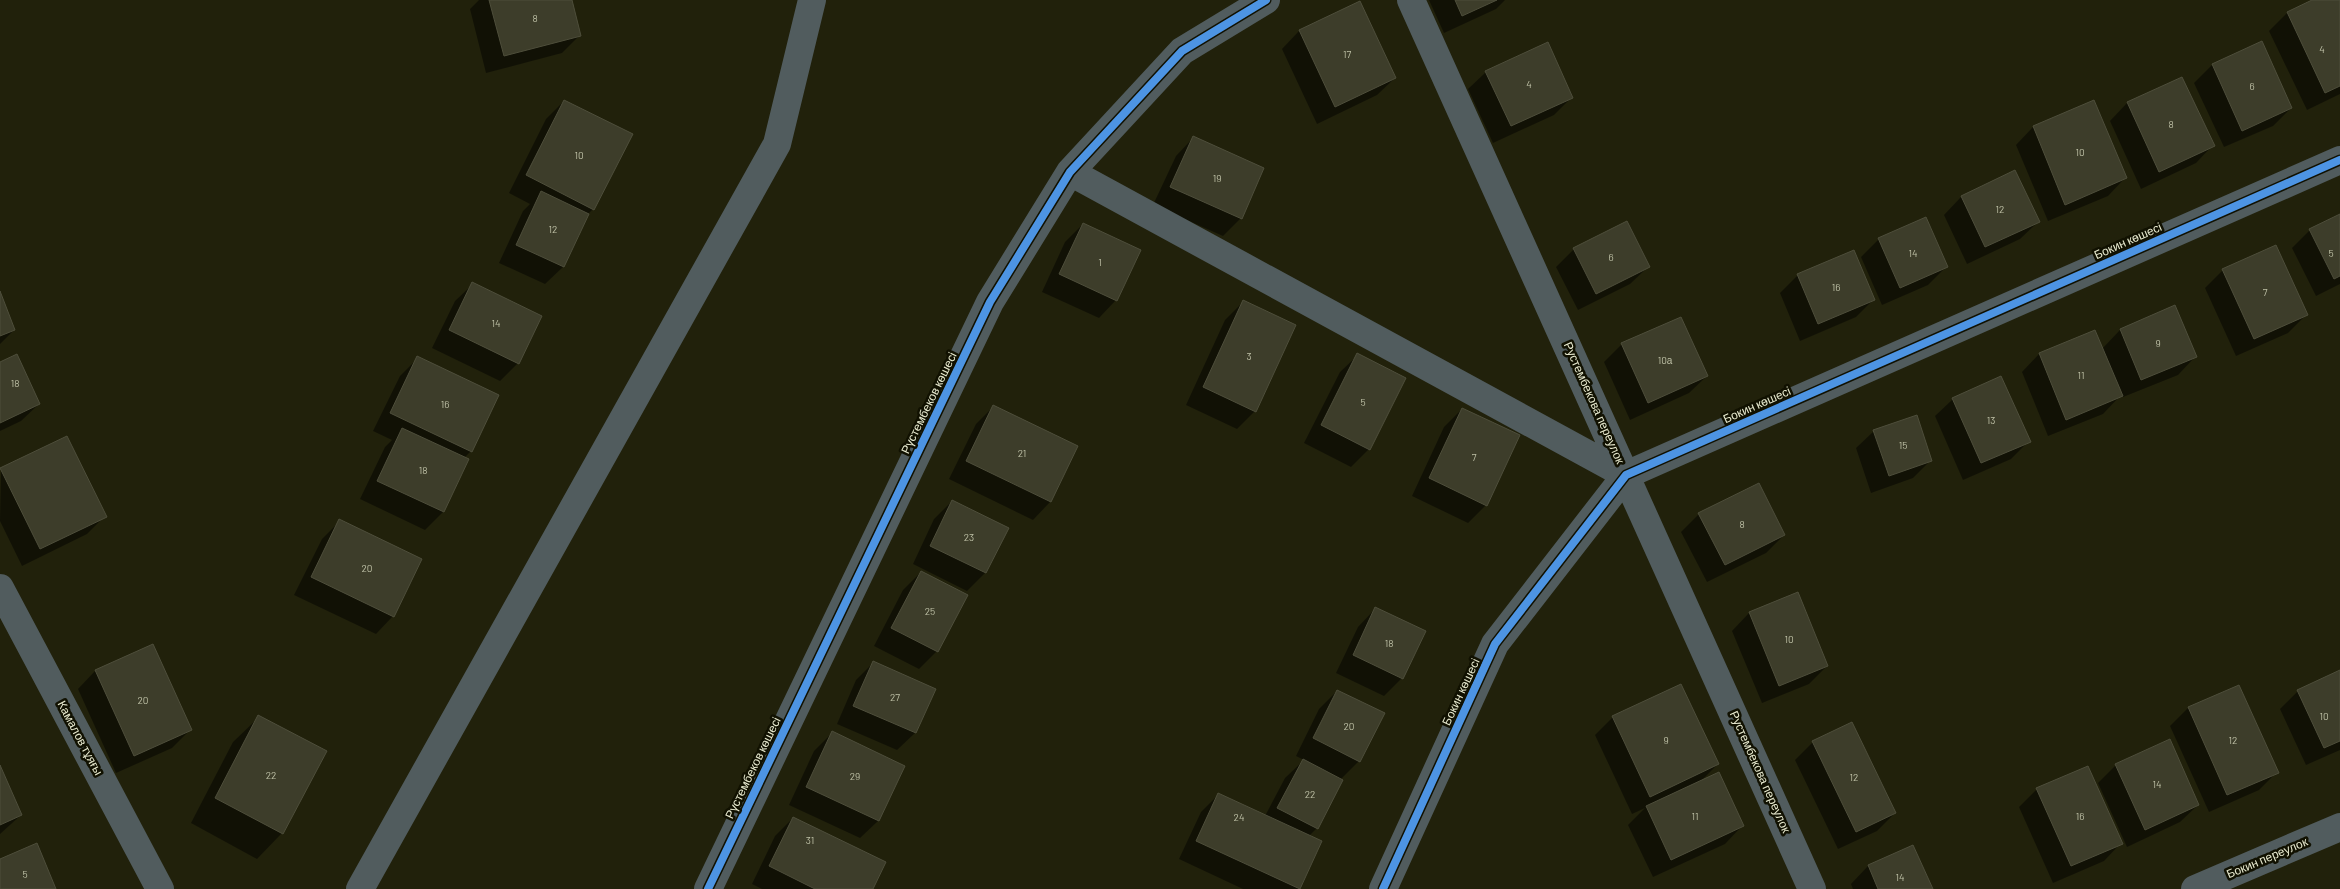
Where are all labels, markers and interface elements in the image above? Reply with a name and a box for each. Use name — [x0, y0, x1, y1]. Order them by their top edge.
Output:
house number: 8 — [532, 12, 538, 24]
house number: 4 — [2319, 43, 2325, 55]
house number: 17 — [1343, 48, 1351, 60]
house number: 4 — [1526, 78, 1532, 90]
house number: 6 — [2249, 80, 2255, 92]
house number: 8 — [2168, 118, 2174, 130]
house number: 10 — [2075, 146, 2085, 158]
house number: 10 — [574, 149, 584, 161]
house number: 19 — [1213, 172, 1221, 184]
house number: 12 — [1996, 203, 2004, 215]
street label: Бокин көшесі — [2092, 219, 2164, 261]
house number: 12 — [549, 223, 557, 235]
house number: 14 — [1908, 247, 1918, 259]
house number: 5 — [2328, 247, 2334, 259]
house number: 6 — [1608, 251, 1614, 263]
house number: 1 — [1098, 256, 1102, 268]
house number: 16 — [1832, 281, 1840, 293]
house number: 7 — [2263, 286, 2268, 298]
house number: 14 — [491, 317, 501, 329]
house number: 9 — [2155, 337, 2161, 349]
street label: Рустембекова переулок — [1561, 339, 1628, 467]
street label: Рүстембеков көшесі — [897, 349, 960, 456]
house number: 3 — [1246, 350, 1252, 362]
house number: 10а — [1658, 354, 1673, 366]
house number: 11 — [2077, 369, 2085, 381]
house number: 18 — [11, 377, 19, 389]
street label: Бокин көшесі — [1721, 383, 1793, 425]
house number: 5 — [1360, 396, 1366, 408]
house number: 16 — [441, 398, 449, 410]
house number: 13 — [1987, 414, 1995, 426]
house number: 15 — [1899, 439, 1907, 451]
house number: 21 — [1018, 447, 1026, 459]
house number: 7 — [1472, 451, 1477, 463]
house number: 18 — [419, 464, 427, 476]
house number: 8 — [1739, 518, 1745, 530]
house number: 23 — [964, 531, 974, 543]
house number: 20 — [361, 562, 373, 574]
house number: 25 — [925, 605, 935, 617]
house number: 10 — [1784, 633, 1794, 645]
house number: 18 — [1385, 637, 1393, 649]
street label: Бокин көшесі — [1438, 656, 1482, 727]
house number: 27 — [890, 691, 900, 703]
house number: 20 — [137, 694, 149, 706]
street label: Камалов тұяғы — [55, 698, 106, 778]
street label: Рустембекова переулок — [1727, 708, 1794, 836]
house number: 10 — [2319, 710, 2329, 722]
street label: Рүстембеков көшесі — [721, 714, 784, 821]
house number: 20 — [1343, 720, 1355, 732]
house number: 9 — [1663, 734, 1669, 746]
house number: 12 — [2229, 734, 2237, 746]
house number: 22 — [266, 769, 276, 781]
house number: 29 — [850, 770, 860, 782]
house number: 12 — [1850, 771, 1858, 783]
house number: 14 — [2152, 778, 2162, 790]
house number: 22 — [1305, 788, 1315, 800]
house number: 11 — [1691, 810, 1699, 822]
house number: 16 — [2076, 810, 2084, 822]
house number: 24 — [1234, 811, 1244, 823]
street label: Бокин переулок — [2224, 833, 2310, 881]
house number: 31 — [806, 834, 814, 846]
house number: 5 — [22, 868, 28, 880]
house number: 14 — [1895, 871, 1905, 883]

